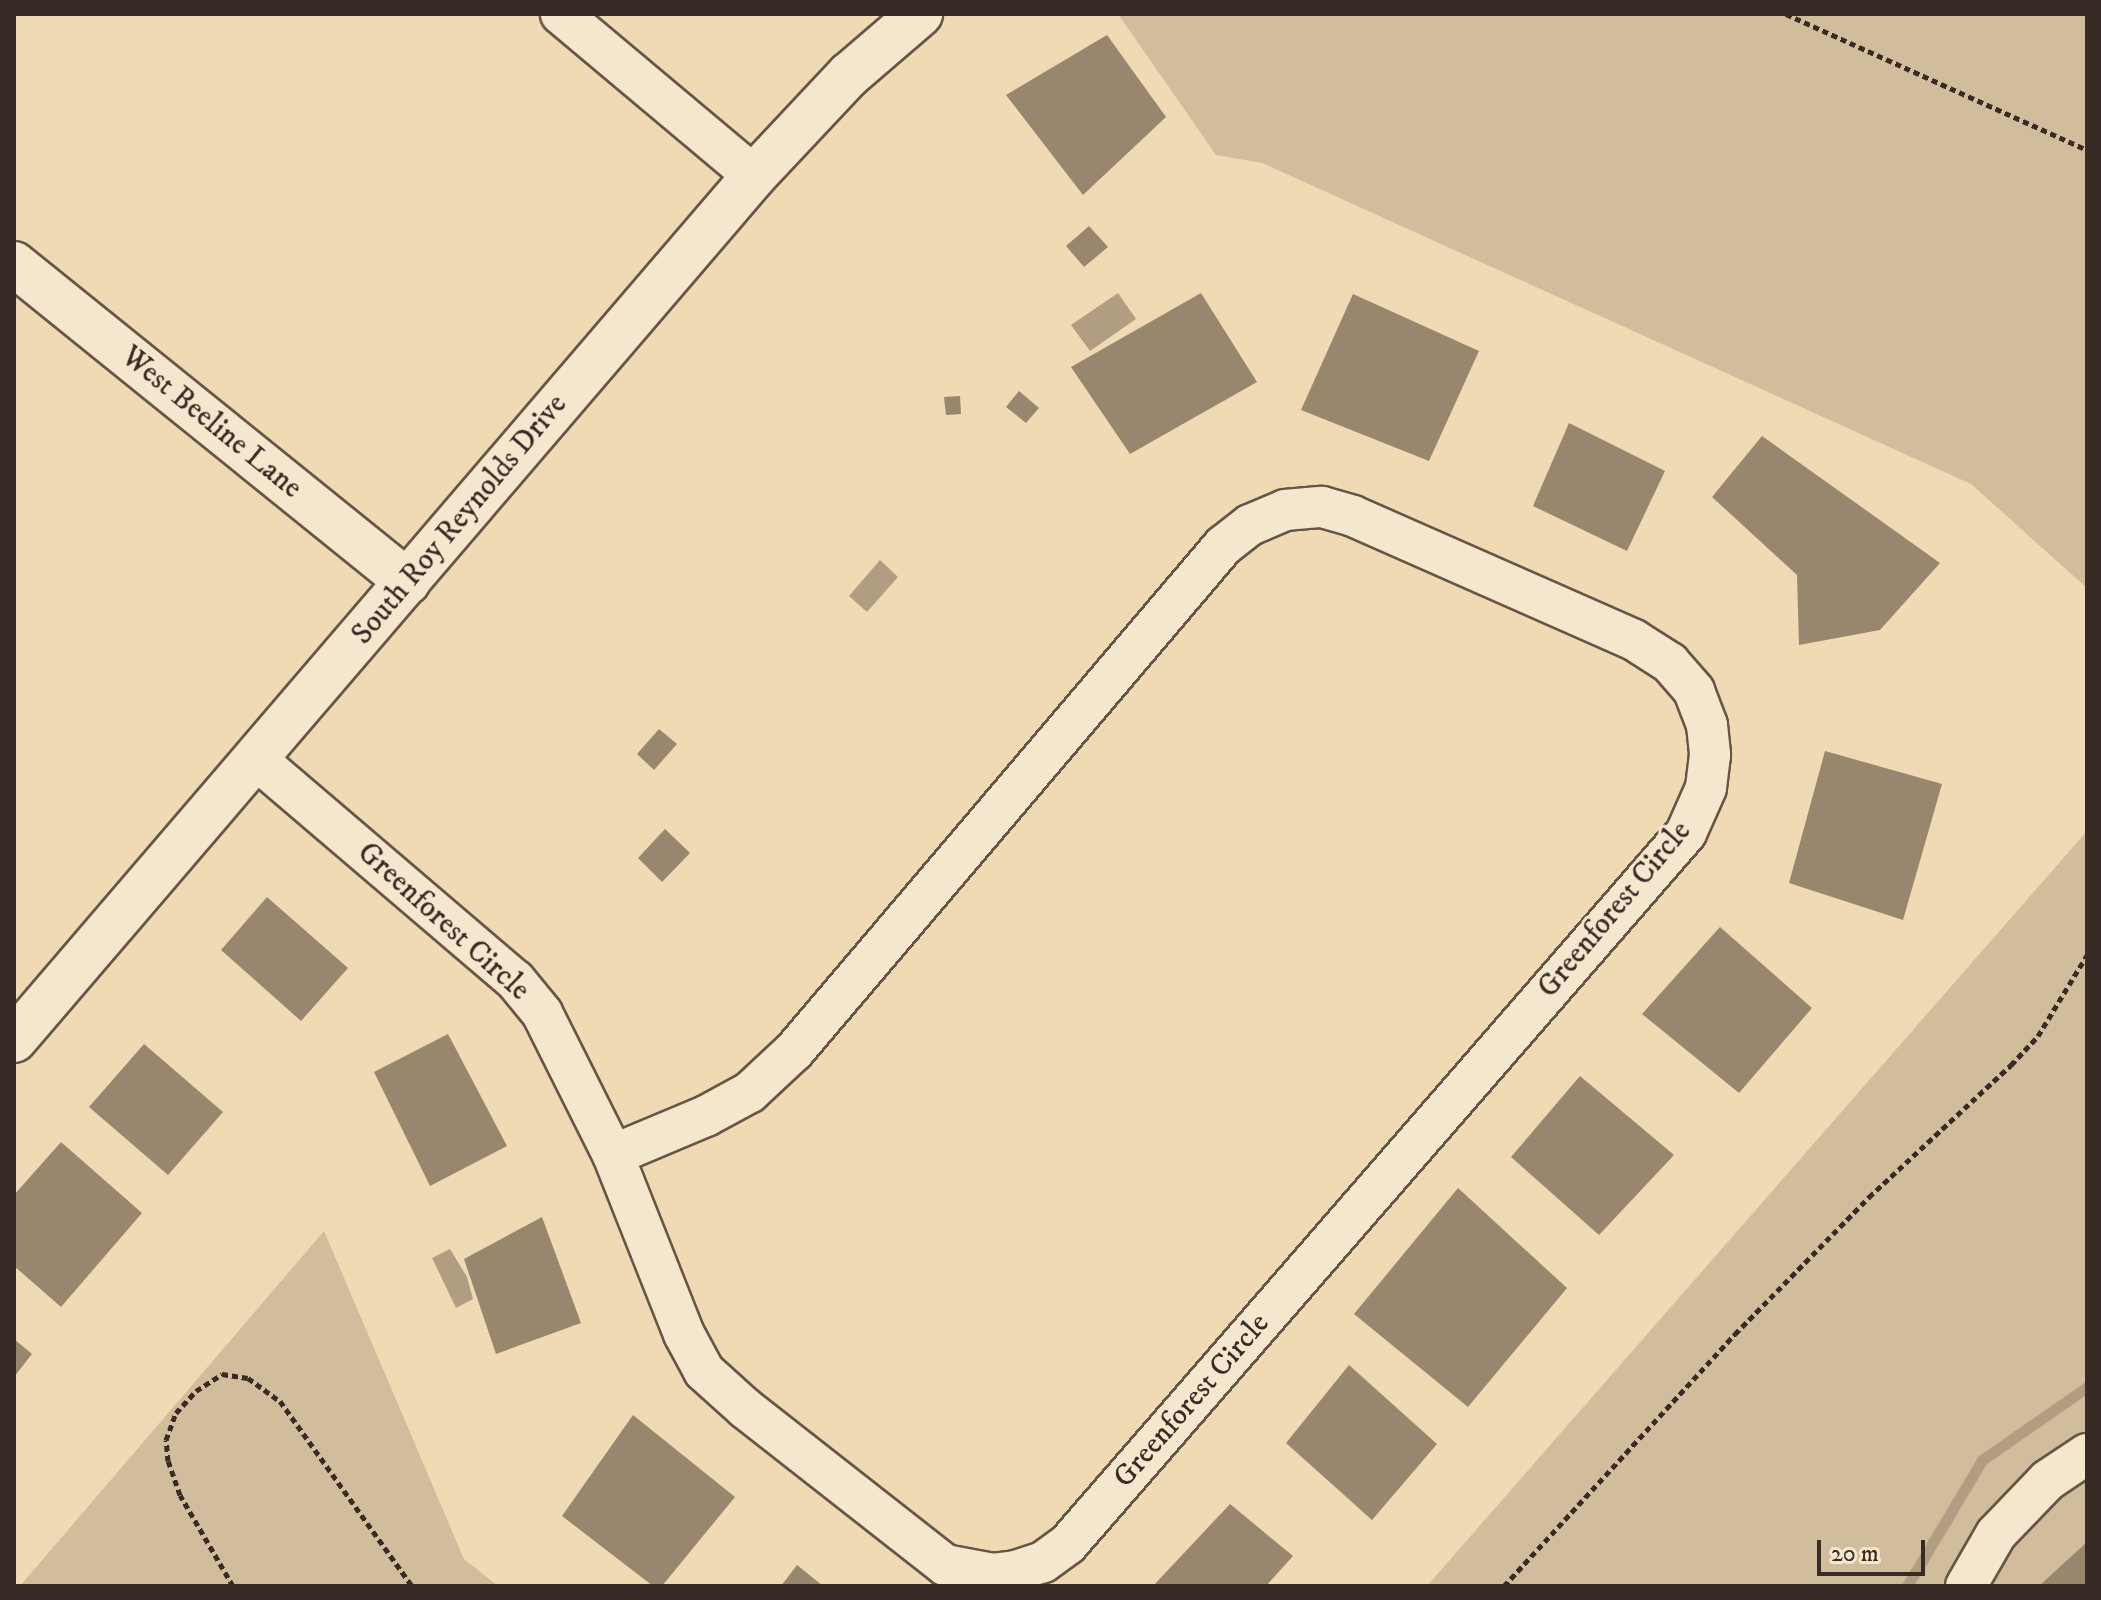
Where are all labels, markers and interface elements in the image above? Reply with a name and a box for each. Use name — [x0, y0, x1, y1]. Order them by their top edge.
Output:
street label: West Beeline Lane — [113, 339, 309, 507]
street label: South Roy Reynolds Drive — [345, 388, 575, 652]
street label: Greenforest Circle — [1531, 815, 1699, 1005]
street label: Greenforest Circle — [350, 835, 536, 1009]
street label: Greenforest Circle — [1107, 1307, 1277, 1495]
scale bar — [1821, 1524, 1929, 1574]
text: 20 m — [1831, 1539, 1879, 1569]

